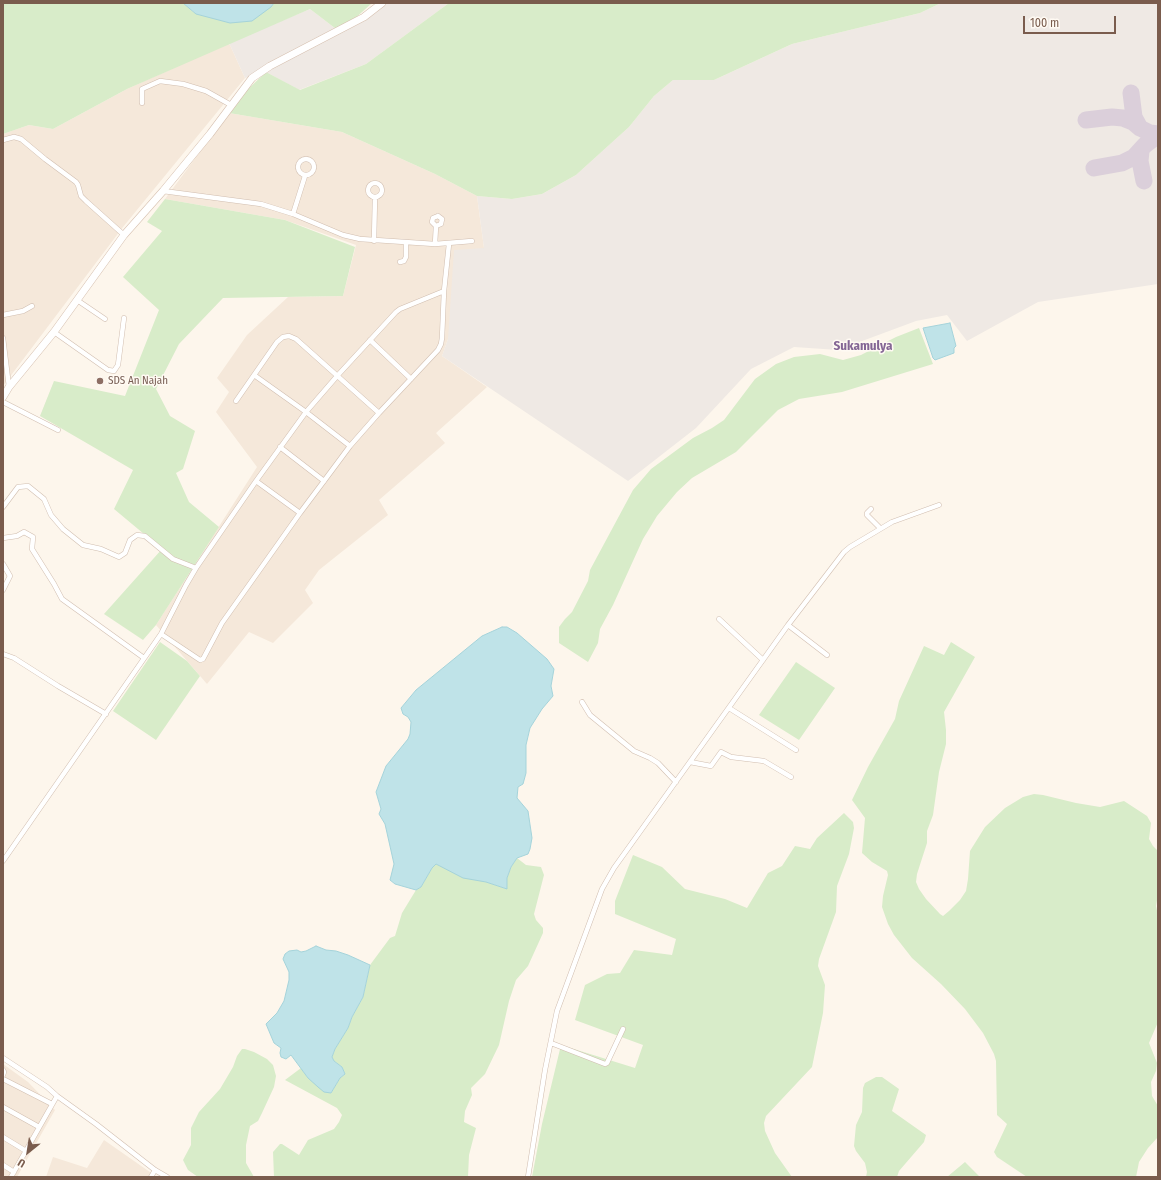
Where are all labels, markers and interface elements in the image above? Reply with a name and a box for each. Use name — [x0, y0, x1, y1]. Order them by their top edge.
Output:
scale bar — [1025, 8, 1118, 34]
text: 100 m — [1030, 16, 1059, 30]
district label: Sukamulya — [834, 338, 892, 354]
place label: SDS An Najah — [108, 374, 168, 388]
marker: SDS An Najah — [95, 376, 105, 386]
north arrow — [8, 1132, 48, 1172]
text: U — [16, 1156, 28, 1170]

